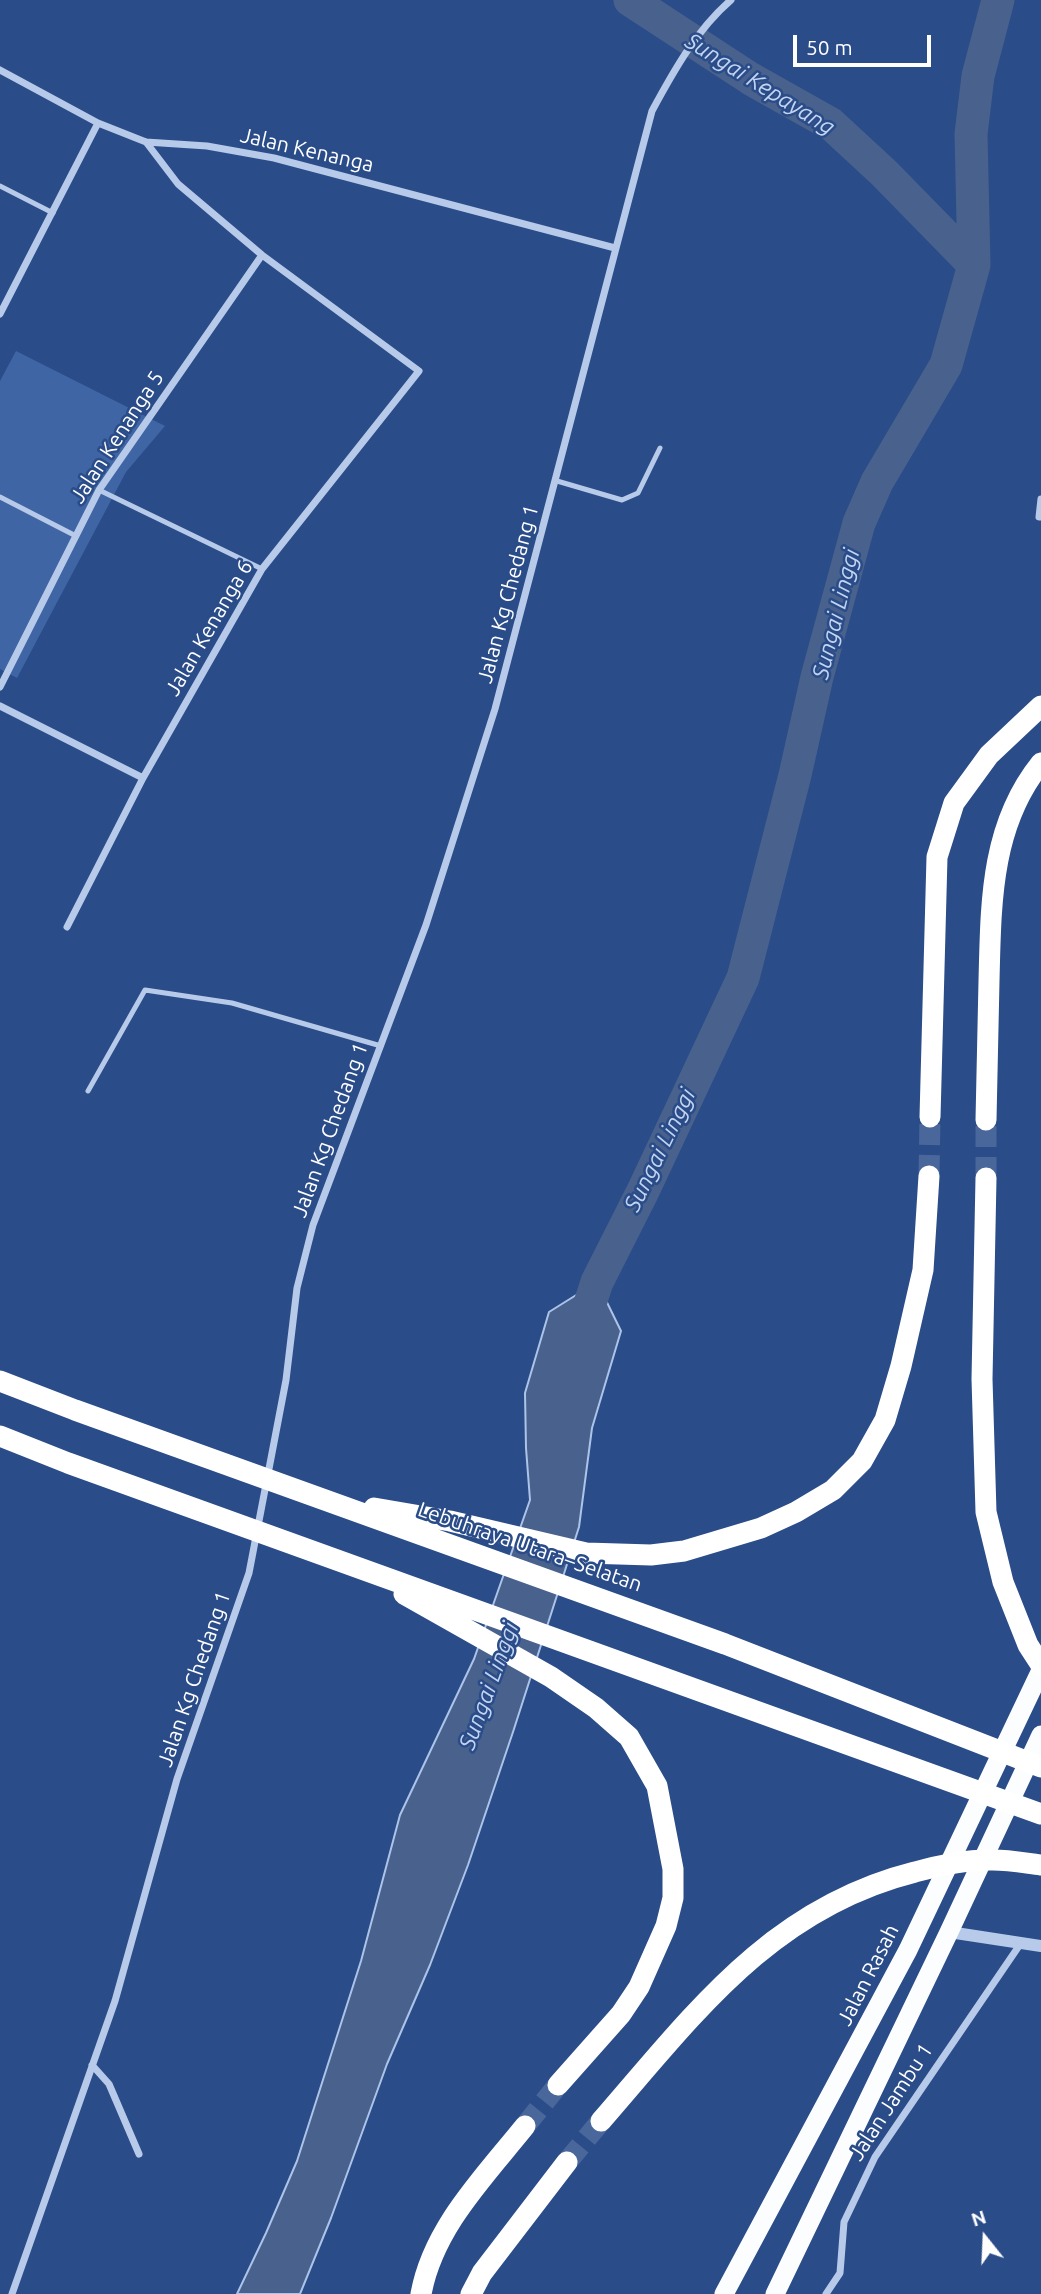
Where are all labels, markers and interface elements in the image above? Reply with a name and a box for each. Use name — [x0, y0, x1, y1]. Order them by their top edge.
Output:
scale bar — [796, 21, 934, 65]
water label: Sungai Kepayang — [680, 27, 840, 141]
text: 50 m — [806, 35, 853, 59]
street label: Jalan Kenanga — [238, 122, 376, 178]
street label: Jalan Kenanga 5 — [65, 366, 169, 508]
street label: Jalan Kg Chedang 1 — [472, 502, 544, 686]
water label: Sungai Linggi — [806, 546, 866, 682]
street label: Jalan Kenanga 6 — [160, 556, 258, 700]
street label: Jalan Kg Chedang 1 — [287, 1039, 373, 1221]
water label: Sungai Linggi — [618, 1084, 702, 1216]
street label: Lebuhraya Utara–Selatan — [415, 1497, 645, 1597]
street label: Jalan Kg Chedang 1 — [152, 1588, 236, 1770]
water label: Sungai Linggi — [453, 1619, 525, 1753]
street label: Jalan Rasah — [832, 1920, 904, 2030]
street label: Jalan Jambu 1 — [844, 2039, 938, 2165]
north arrow — [950, 2203, 1020, 2273]
text: N — [968, 2205, 989, 2231]

